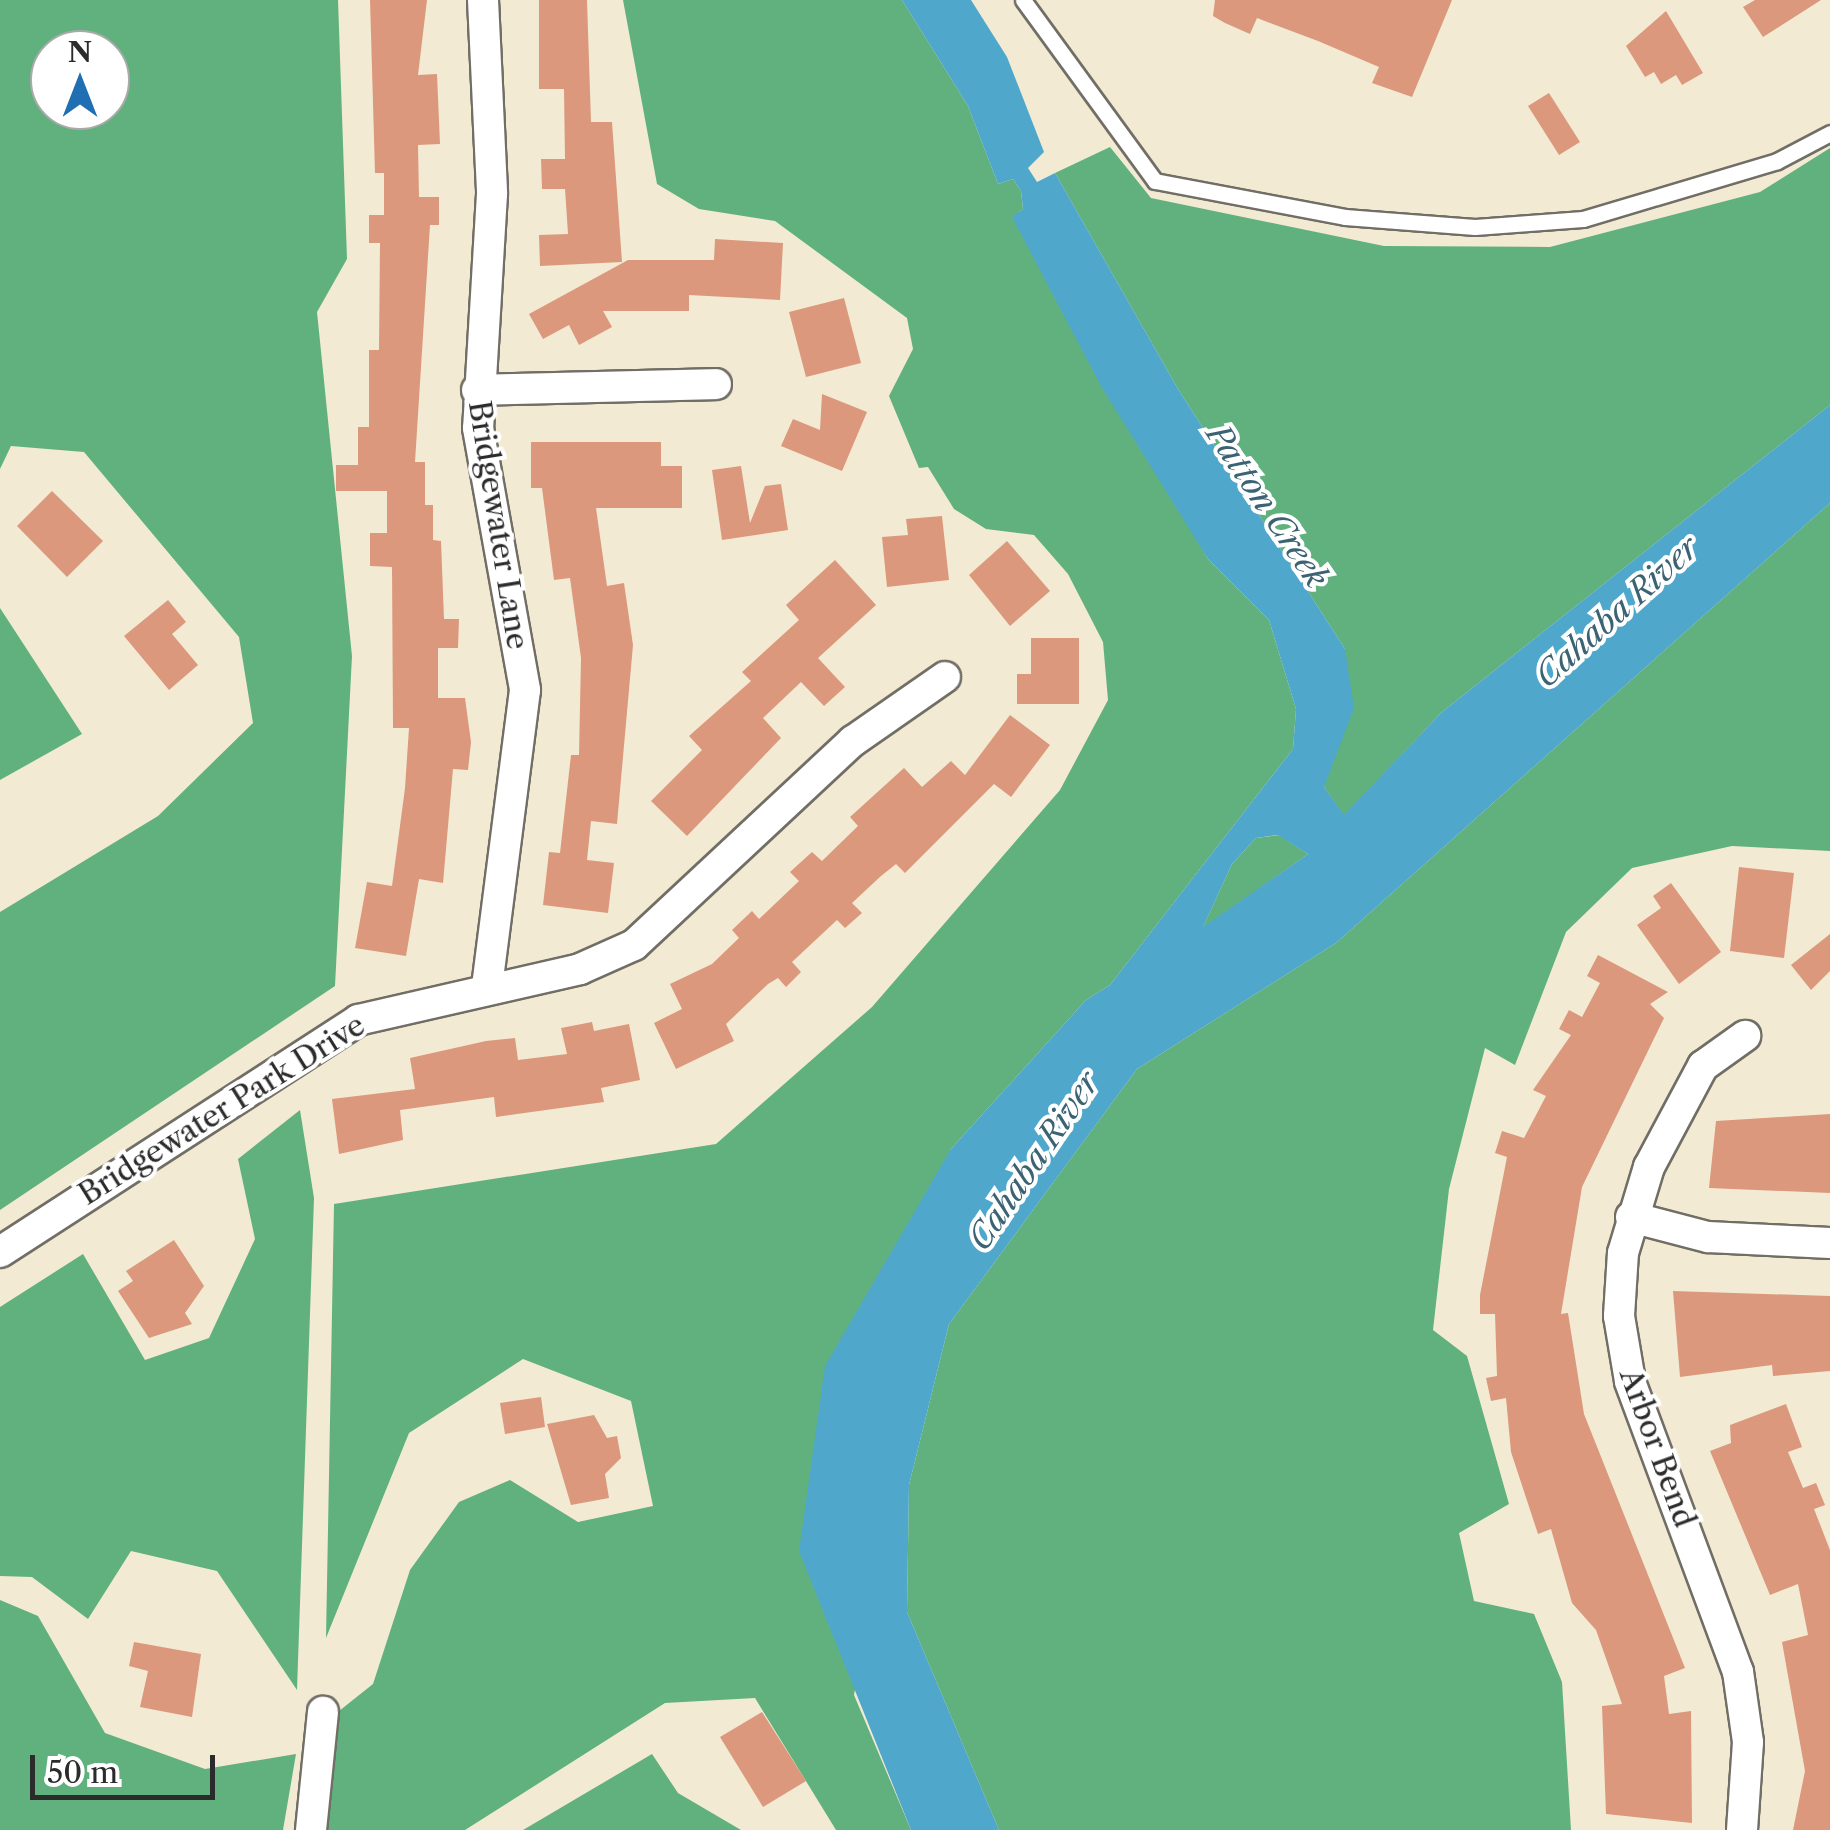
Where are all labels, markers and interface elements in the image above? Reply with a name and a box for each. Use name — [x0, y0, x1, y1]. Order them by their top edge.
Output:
north arrow — [30, 30, 130, 130]
text: N — [68, 35, 92, 69]
street label: Bridgewater Lane — [461, 398, 535, 652]
water label: Patton Creek — [1198, 417, 1336, 595]
water label: Cahaba River — [1527, 529, 1707, 695]
street label: Bridgewater Park Drive — [72, 1007, 372, 1213]
water label: Cahaba River — [960, 1065, 1108, 1257]
street label: Arbor Bend — [1612, 1363, 1702, 1533]
scale bar — [35, 1735, 220, 1797]
text: 50 m — [47, 1754, 118, 1791]

